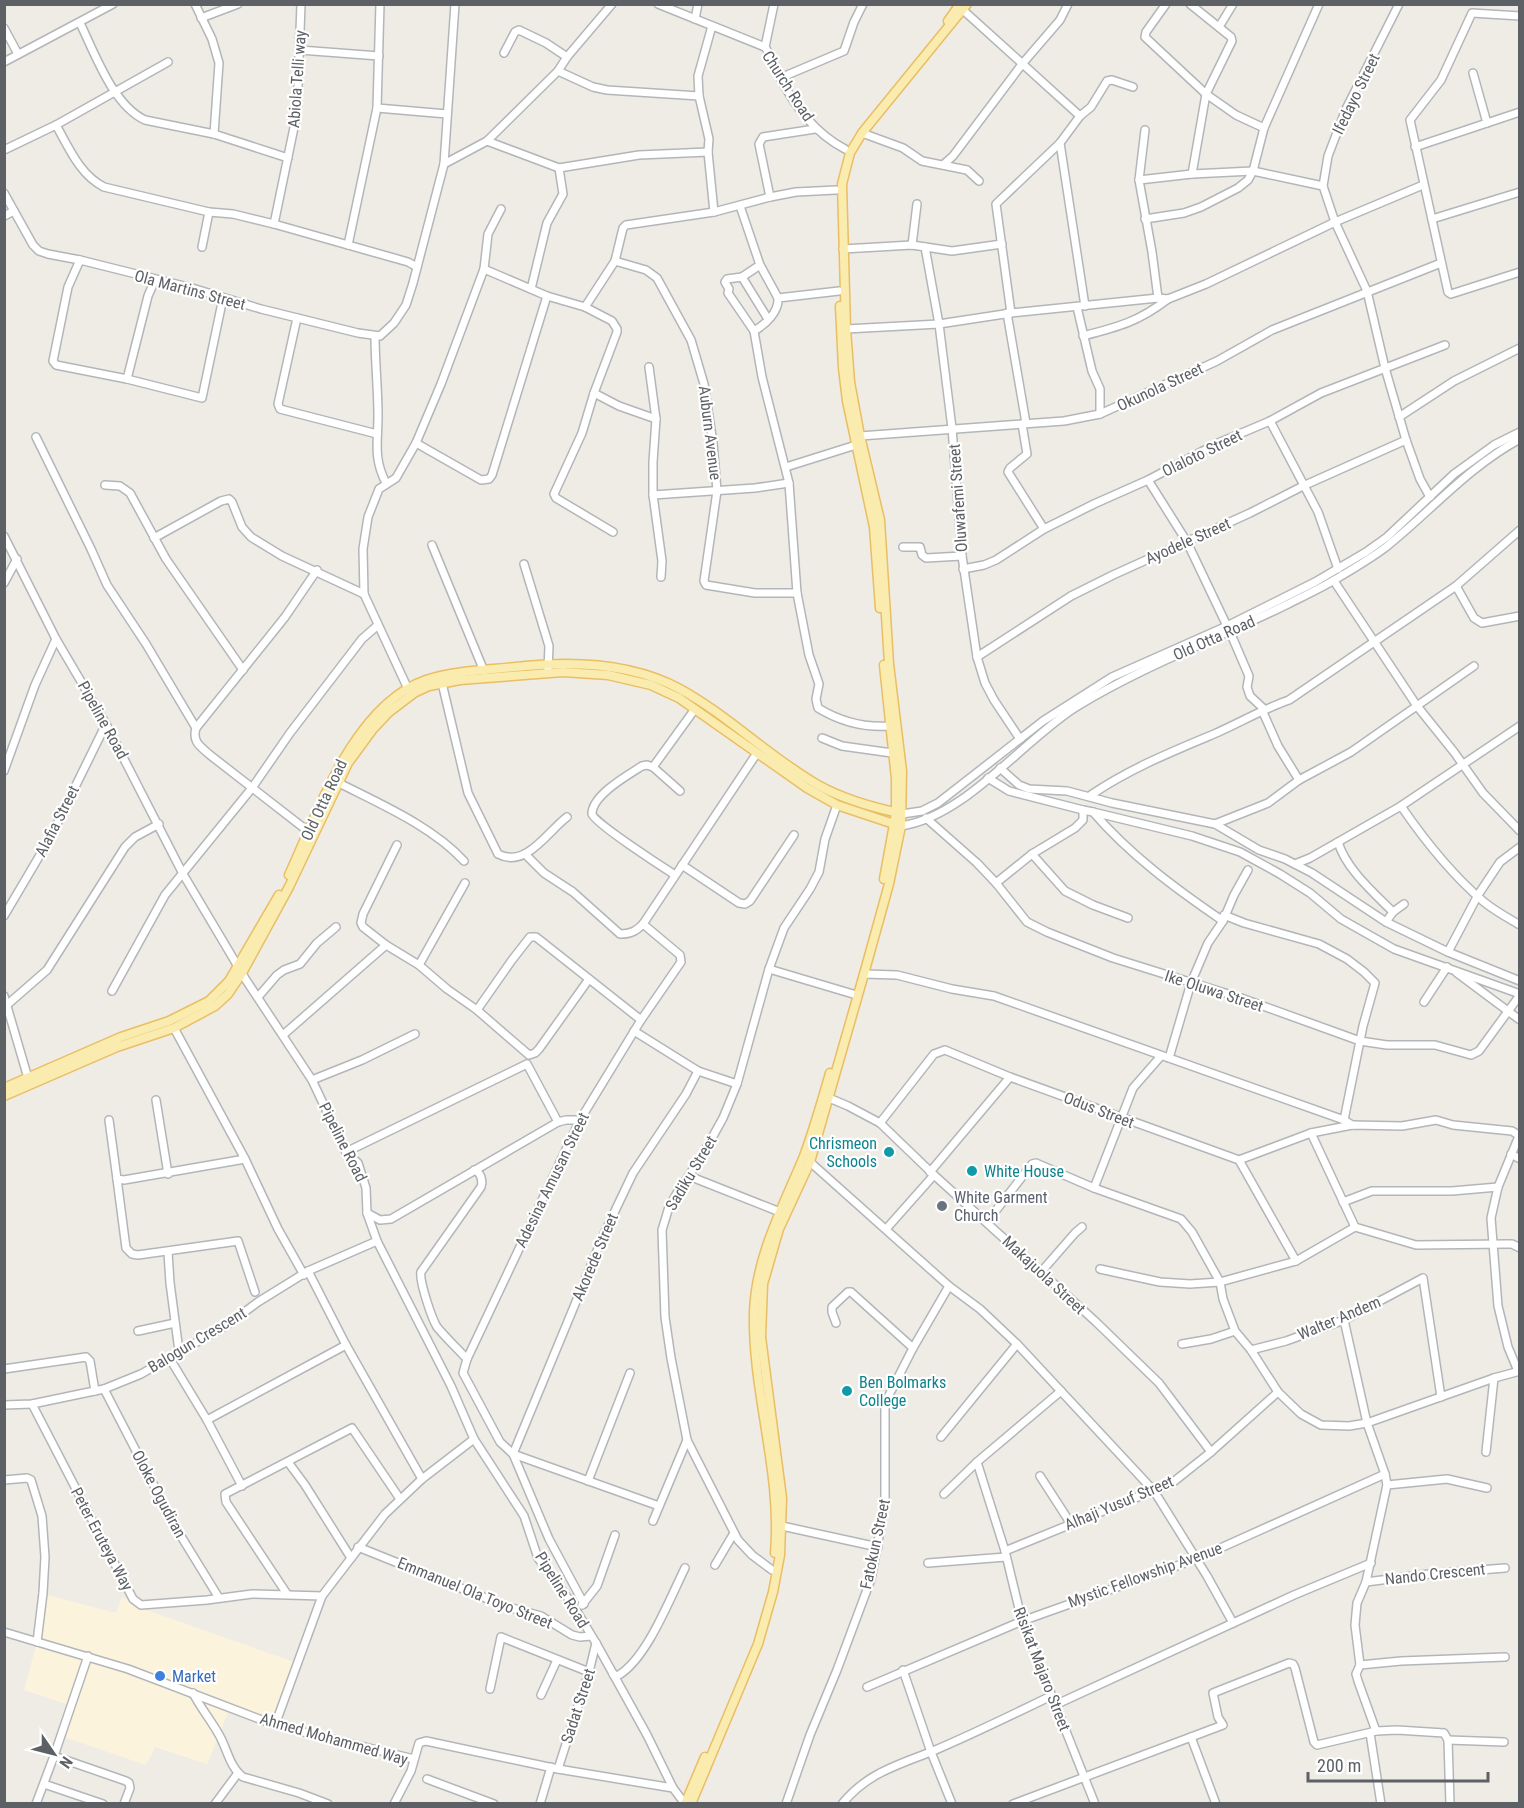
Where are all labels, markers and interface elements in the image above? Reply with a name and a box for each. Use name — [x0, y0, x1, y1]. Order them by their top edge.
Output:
street label: Abiola Telli way — [284, 29, 310, 128]
street label: Church Road — [758, 47, 818, 125]
street label: Ifedayo Street — [1328, 50, 1384, 138]
street label: Ola Martins Street — [132, 266, 248, 314]
street label: Okunola Street — [1114, 359, 1206, 415]
street label: Auburn Avenue — [695, 385, 725, 481]
street label: Olaloto Street — [1159, 425, 1245, 480]
street label: Oluwafemi Street — [945, 443, 971, 553]
street label: Ayodele Street — [1142, 514, 1234, 568]
street label: Old Otta Road — [1170, 612, 1258, 664]
street label: Pipeline Road — [74, 678, 132, 762]
street label: Old Otta Road — [297, 756, 351, 844]
street label: Alafia Street — [31, 782, 83, 860]
street label: Ike Oluwa Street — [1162, 966, 1266, 1016]
street label: Odus Street — [1061, 1088, 1137, 1132]
street label: Pipeline Road — [315, 1099, 371, 1185]
street label: Adesina Amusan Street — [511, 1109, 593, 1250]
street label: Sadiku Street — [661, 1132, 721, 1214]
place label: Chrismeon Schools — [809, 1134, 877, 1171]
marker: Chrismeon Schools — [882, 1145, 896, 1159]
place label: White House — [984, 1162, 1064, 1181]
marker: White House — [965, 1164, 979, 1178]
place label: White Garment Church — [954, 1188, 1048, 1225]
marker: White Garment Church — [935, 1199, 949, 1213]
street label: Akorede Street — [568, 1210, 622, 1304]
street label: Makajuola Street — [999, 1232, 1090, 1318]
street label: Walter Andem — [1295, 1292, 1383, 1344]
street label: Balogun Crescent — [144, 1303, 250, 1377]
place label: Ben Bolmarks College — [859, 1373, 946, 1410]
marker: Ben Bolmarks College — [840, 1384, 854, 1398]
street label: Oloke Ogudiran — [128, 1447, 190, 1541]
street label: Alhaji Yusuf Street — [1062, 1471, 1176, 1534]
street label: Peter Eruteya Way — [67, 1484, 137, 1594]
street label: Fatokun Street — [856, 1497, 894, 1591]
street label: Mystic Fellowship Avenue — [1065, 1538, 1225, 1612]
street label: Pipeline Road — [531, 1548, 593, 1632]
street label: Emmanuel Ola Toyo Street — [395, 1553, 556, 1633]
street label: Nando Crescent — [1384, 1559, 1486, 1589]
street label: Risikat Majaro Street — [1010, 1604, 1074, 1734]
street label: Sadat Street — [557, 1666, 599, 1746]
place label: Market — [172, 1667, 216, 1686]
marker: Market — [153, 1669, 167, 1683]
street label: Ahmed Mohammed Way — [258, 1709, 410, 1769]
north arrow — [24, 1724, 84, 1784]
scale bar — [1308, 1745, 1488, 1783]
text: N — [55, 1753, 76, 1772]
text: 200 m — [1317, 1755, 1361, 1776]

